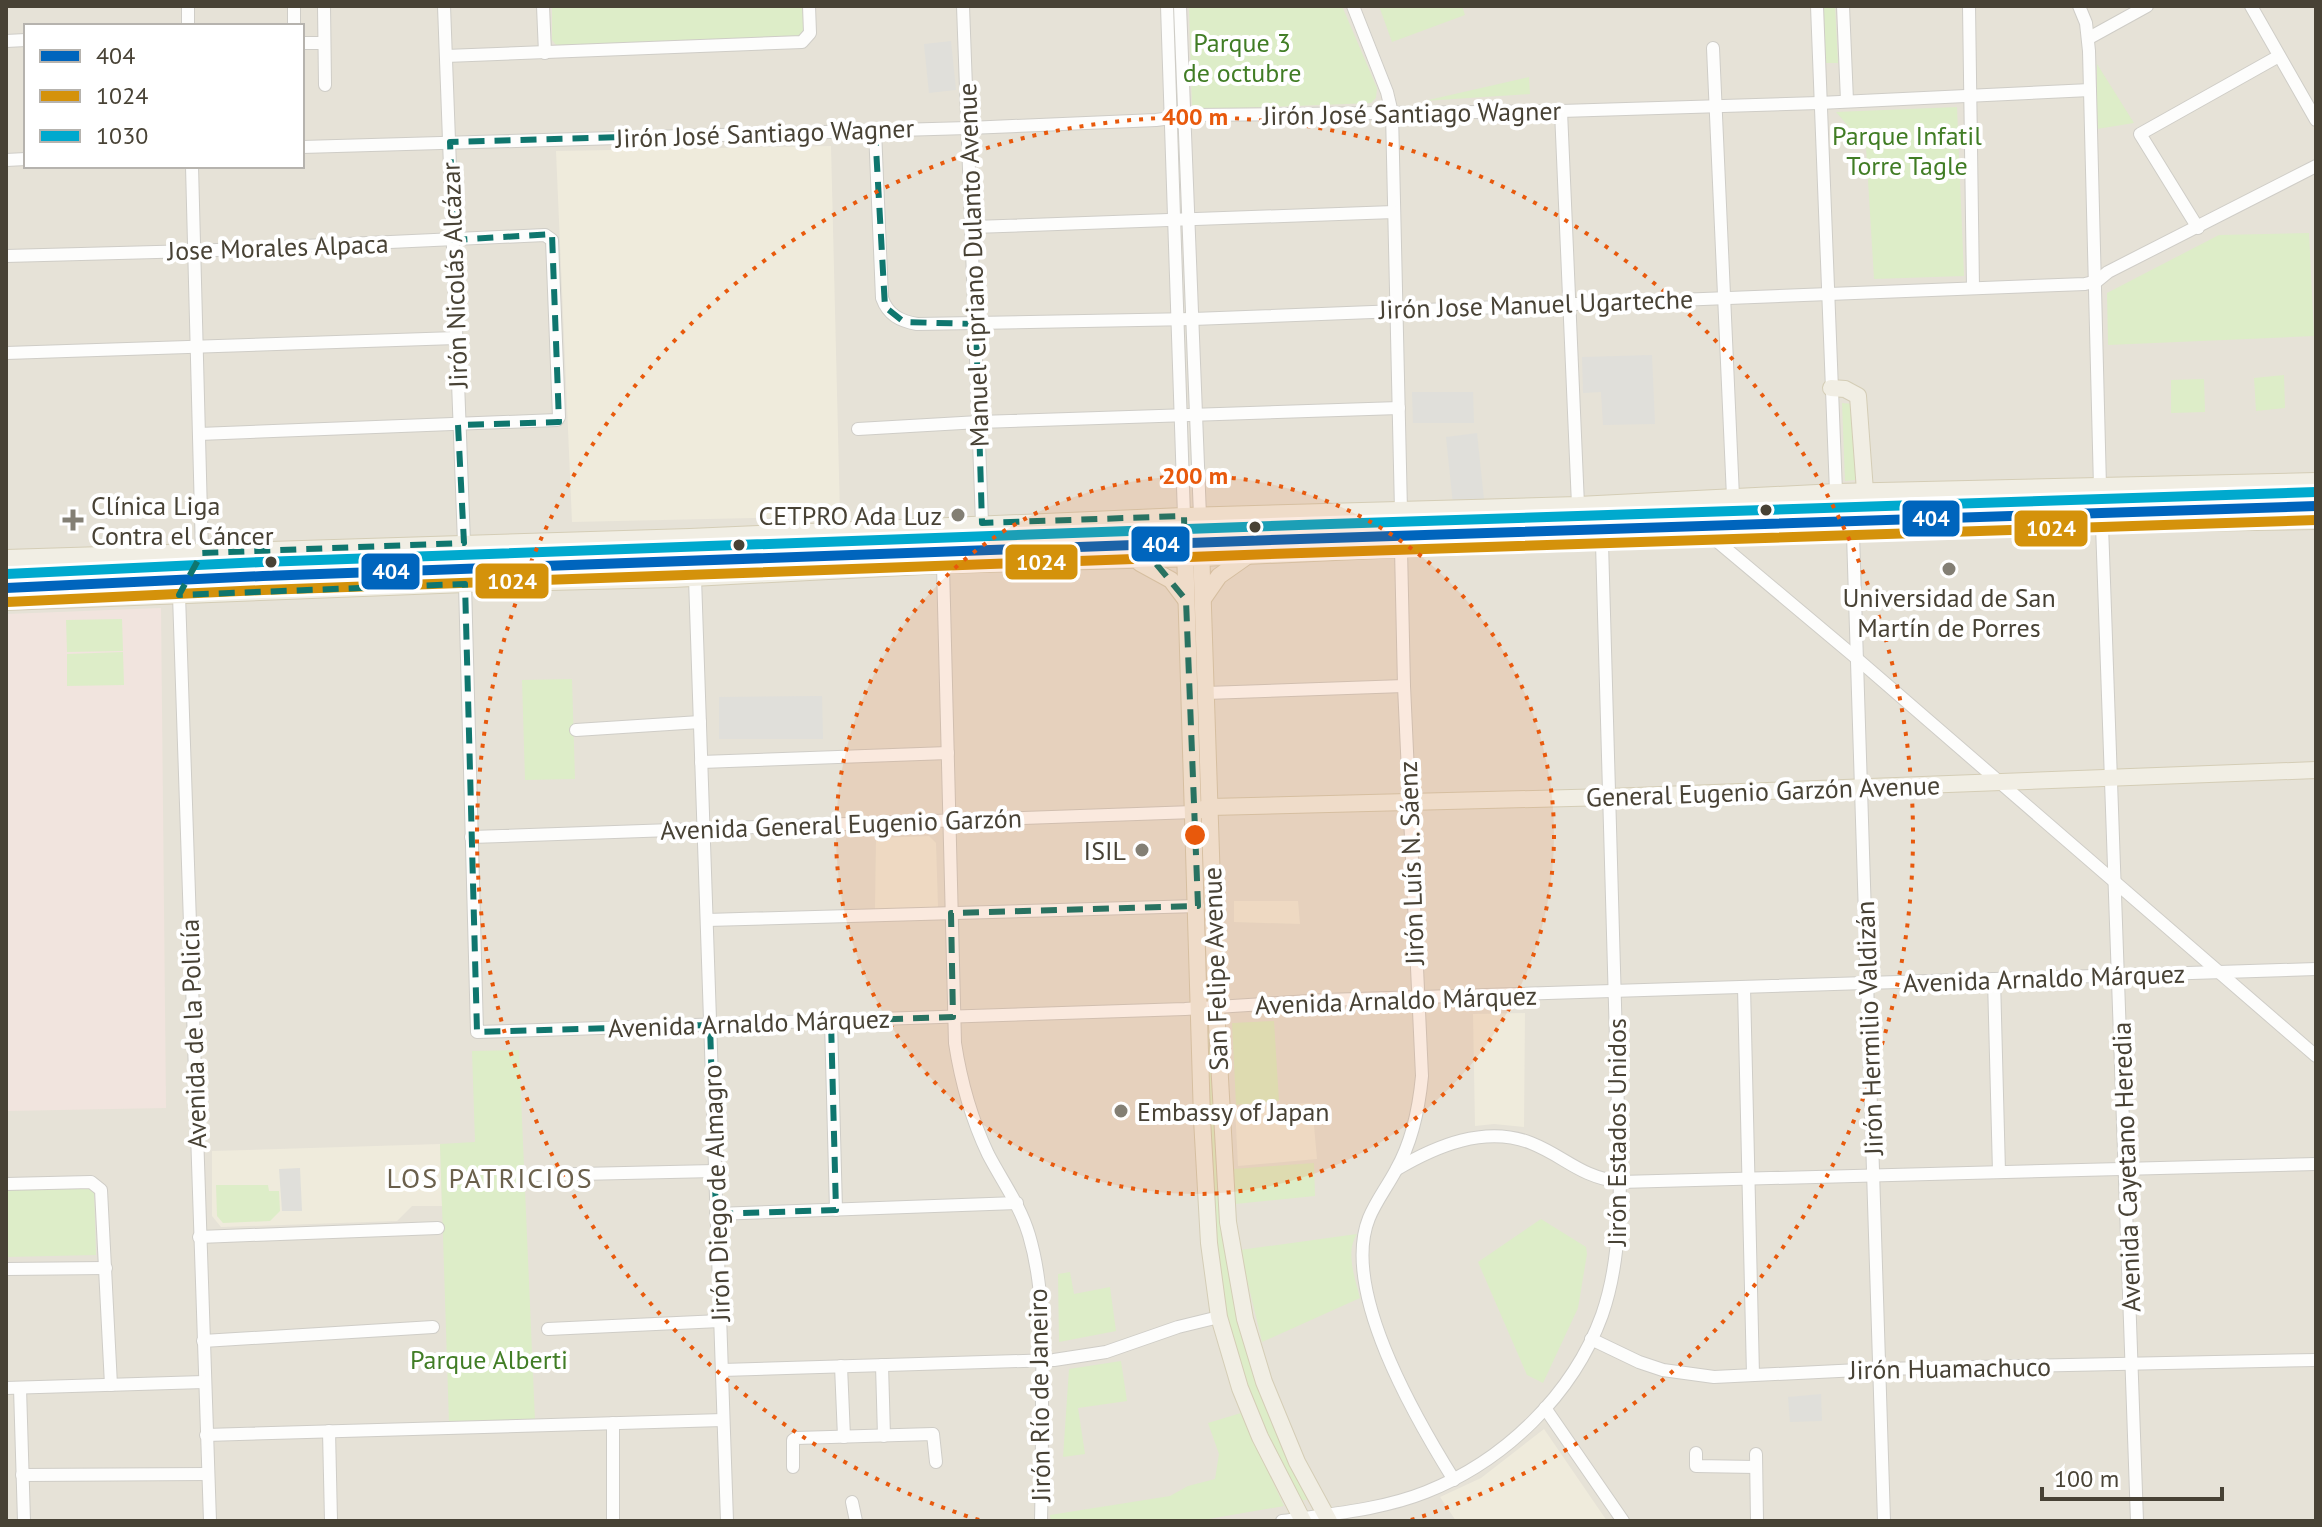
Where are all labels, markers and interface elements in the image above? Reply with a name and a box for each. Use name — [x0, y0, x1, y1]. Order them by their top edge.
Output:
legend — [24, 24, 304, 168]
park label: Parque 3 de octubre — [1183, 26, 1301, 89]
text: 404 — [96, 40, 135, 71]
text: 1024 — [96, 80, 148, 111]
street label: Manuel Cipriano Dulanto Avenue — [950, 82, 996, 448]
street label: Jirón José Santiago Wagner — [1261, 94, 1562, 132]
text: 400 m — [1162, 101, 1228, 132]
street label: Jirón José Santiago Wagner — [614, 111, 915, 155]
park label: Parque Infatil Torre Tagle — [1832, 119, 1982, 182]
text: 1030 — [96, 120, 148, 151]
street label: Jirón Nicolás Alcázar — [434, 161, 474, 390]
street label: Jose Morales Alpaca — [166, 227, 389, 267]
street label: Jirón Jose Manuel Ugarteche — [1377, 282, 1694, 326]
text: 200 m — [1162, 460, 1228, 491]
place label: Clínica Liga Contra el Cáncer — [91, 489, 274, 552]
place label: CETPRO Ada Luz — [758, 499, 942, 532]
line badge: 404 — [1901, 499, 1961, 538]
unlabelled marker — [1758, 502, 1774, 518]
text: 404 — [1912, 504, 1950, 532]
marker: CETPRO Ada Luz — [949, 506, 967, 524]
marker: Clínica Liga Contra el Cáncer — [62, 509, 84, 531]
line badge: 1024 — [2013, 509, 2089, 548]
text: 1024 — [2026, 514, 2076, 542]
unlabelled marker — [1247, 519, 1263, 535]
line badge: 404 — [1130, 525, 1191, 563]
text: 404 — [1142, 530, 1180, 558]
unlabelled marker — [731, 537, 747, 553]
line badge: 1024 — [1004, 543, 1079, 581]
text: 1024 — [1016, 548, 1066, 576]
line badge: 404 — [360, 552, 421, 591]
unlabelled marker — [263, 554, 279, 570]
text: 404 — [372, 557, 410, 585]
marker: Universidad de San Martín de Porres — [1940, 560, 1958, 578]
line badge: 1024 — [474, 562, 550, 600]
text: 1024 — [487, 567, 537, 595]
place label: Universidad de San Martín de Porres — [1842, 581, 2056, 644]
street label: Jirón Luís N. Sáenz — [1391, 760, 1431, 967]
street label: General Eugenio Garzón Avenue — [1585, 768, 1941, 814]
street label: Avenida General Eugenio Garzón — [660, 801, 1022, 847]
centre of rings — [1181, 821, 1209, 849]
place label: ISIL — [1084, 834, 1126, 867]
marker: ISIL — [1133, 841, 1151, 859]
street label: San Felipe Avenue — [1195, 867, 1235, 1071]
street label: Jirón Hermilio Valdizán — [1848, 900, 1890, 1157]
street label: Avenida de la Policía — [172, 918, 214, 1150]
street label: Avenida Arnaldo Márquez — [1902, 957, 2186, 999]
street label: Avenida Arnaldo Márquez — [1254, 979, 1538, 1021]
street label: Avenida Arnaldo Márquez — [607, 1002, 891, 1044]
street label: Jirón Estados Unidos — [1600, 1018, 1633, 1247]
street label: Avenida Cayetano Heredia — [2104, 1021, 2148, 1313]
street label: Jirón Diego de Almagro — [695, 1064, 737, 1323]
place label: Embassy of Japan — [1137, 1095, 1330, 1128]
marker: Embassy of Japan — [1112, 1102, 1130, 1120]
district label: LOS PATRICIOS — [386, 1159, 594, 1196]
street label: Jirón Río de Janeiro — [1021, 1288, 1057, 1503]
park label: Parque Alberti — [410, 1343, 568, 1376]
street label: Jirón Huamachuco — [1848, 1350, 2051, 1386]
scale bar — [2042, 1451, 2222, 1501]
text: 100 m — [2054, 1463, 2119, 1494]

